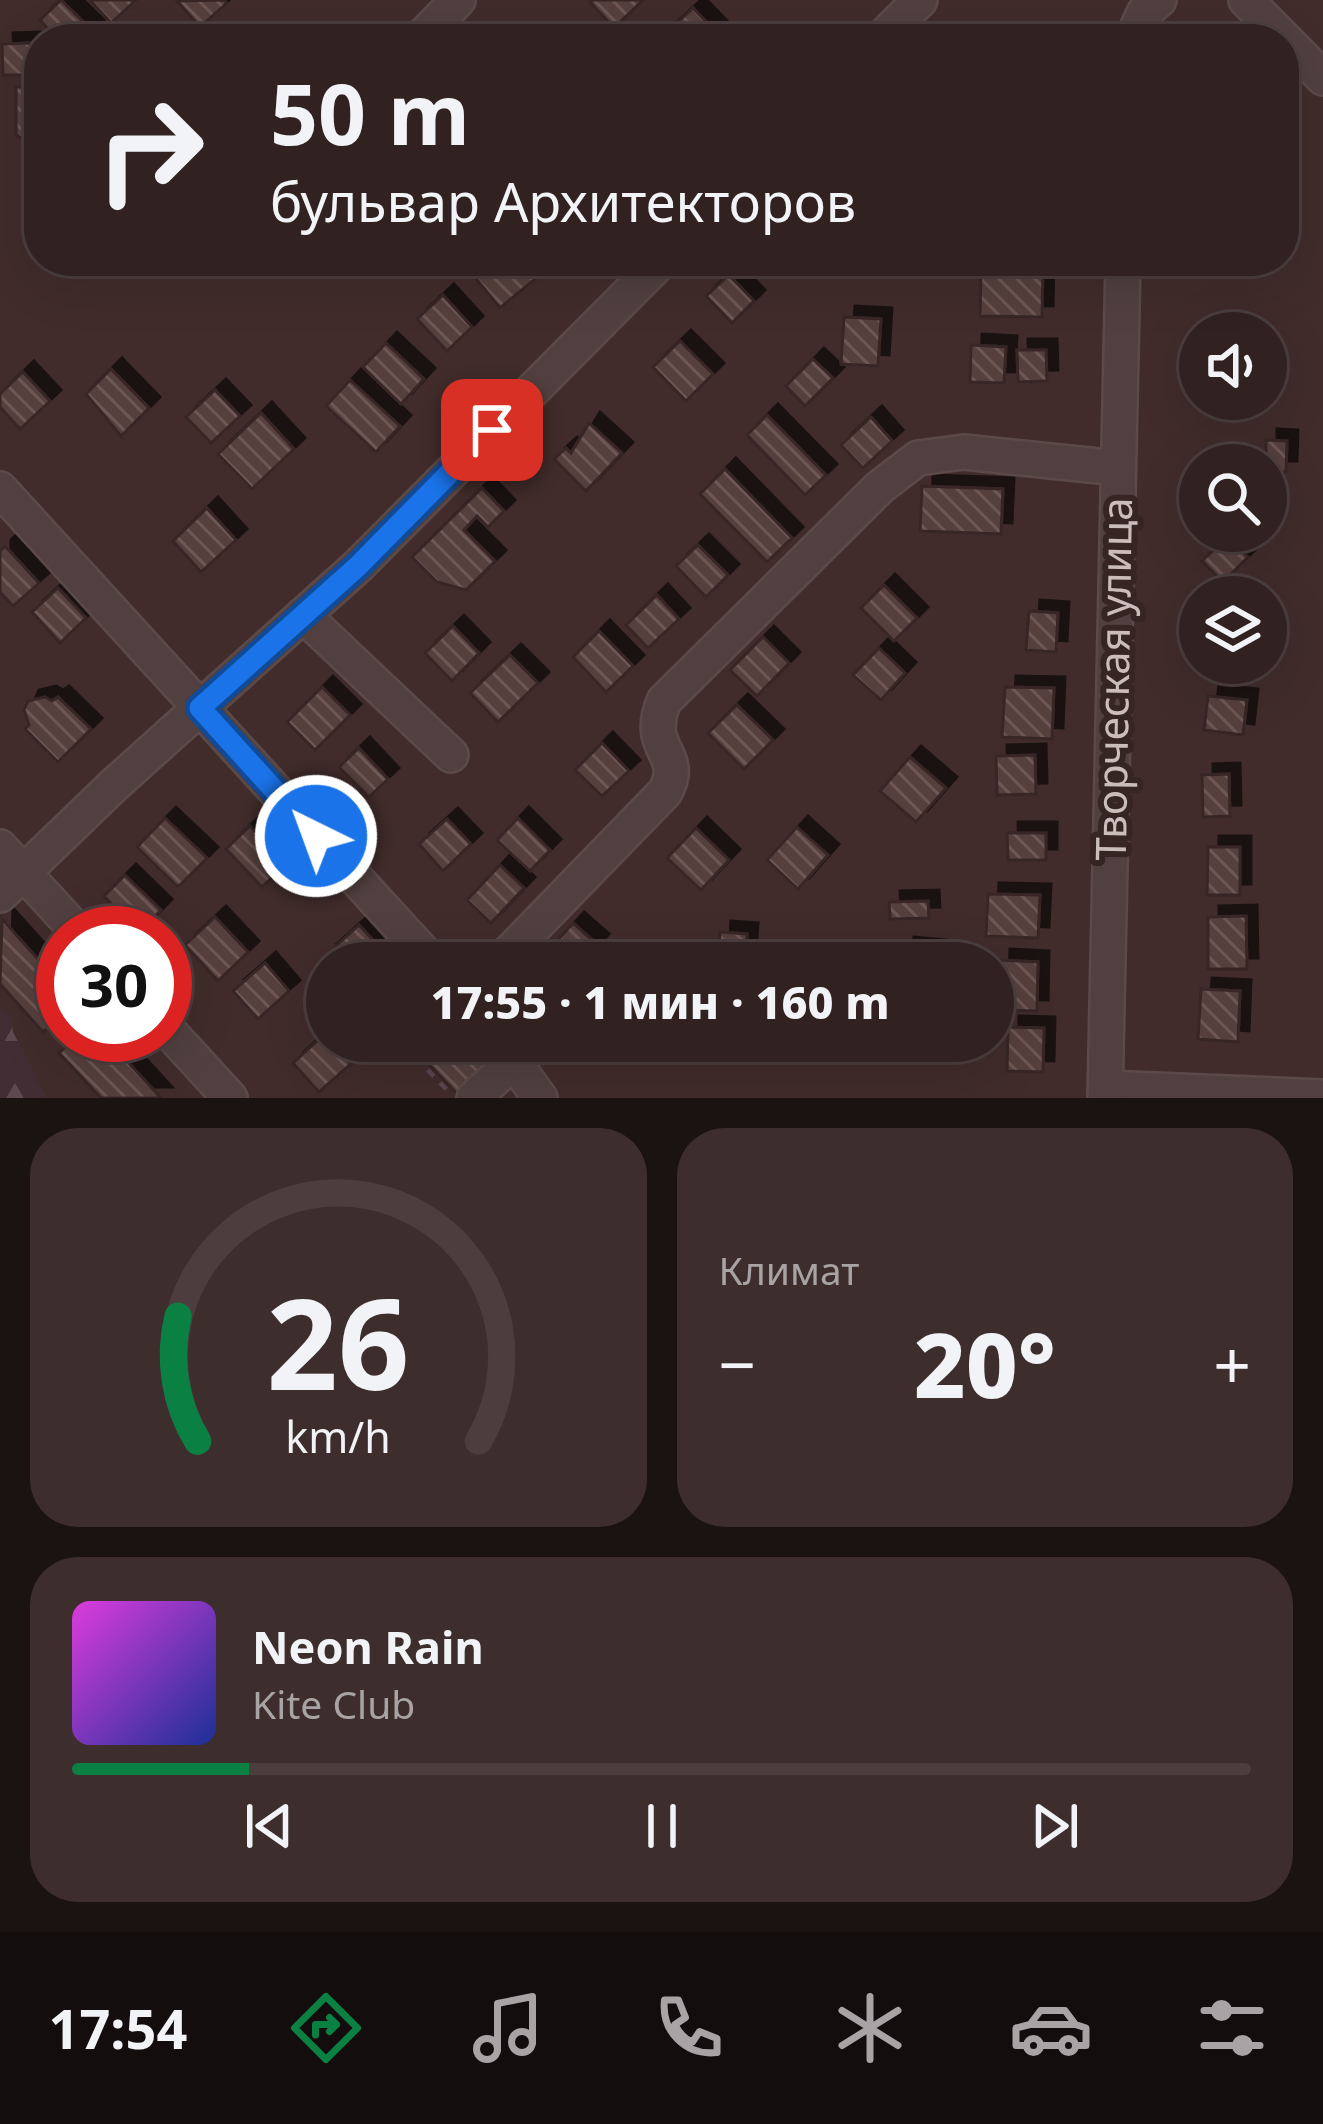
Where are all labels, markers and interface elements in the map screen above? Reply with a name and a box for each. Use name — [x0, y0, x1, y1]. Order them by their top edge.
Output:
text: 50 m — [270, 55, 470, 170]
icon: right — [72, 72, 228, 228]
text: бульвар Архитекторов — [270, 164, 856, 238]
map controls — [1179, 312, 1287, 684]
button: sound — [1179, 312, 1287, 420]
pin — [441, 379, 543, 481]
icon: arrive — [459, 397, 525, 463]
button: search — [1179, 444, 1287, 552]
street label: Творческая улица — [1081, 497, 1144, 861]
button: layers — [1179, 576, 1287, 684]
position arrow — [253, 773, 379, 899]
speed limit sign: 30 — [36, 906, 192, 1062]
text: 17:55 · 1 мин · 160 m — [430, 971, 890, 1032]
text: Климат — [719, 1243, 859, 1296]
text: 26 — [267, 1257, 410, 1427]
text: 20° — [914, 1302, 1056, 1424]
text: − — [719, 1318, 756, 1408]
text: + — [1213, 1318, 1251, 1408]
text: km/h — [286, 1406, 391, 1465]
text: Neon Rain — [252, 1616, 484, 1677]
text: Kite Club — [252, 1677, 415, 1730]
icon: previous — [236, 1793, 302, 1859]
icon: pause — [629, 1793, 695, 1859]
icon: next — [1022, 1793, 1088, 1859]
icon: directions — [284, 1986, 368, 2070]
icon: music — [466, 1986, 550, 2070]
icon: phone — [647, 1986, 731, 2070]
icon: climate — [828, 1986, 912, 2070]
icon: car — [1009, 1986, 1093, 2070]
icon: filters — [1190, 1986, 1274, 2070]
text: 17:54 — [49, 1991, 187, 2065]

